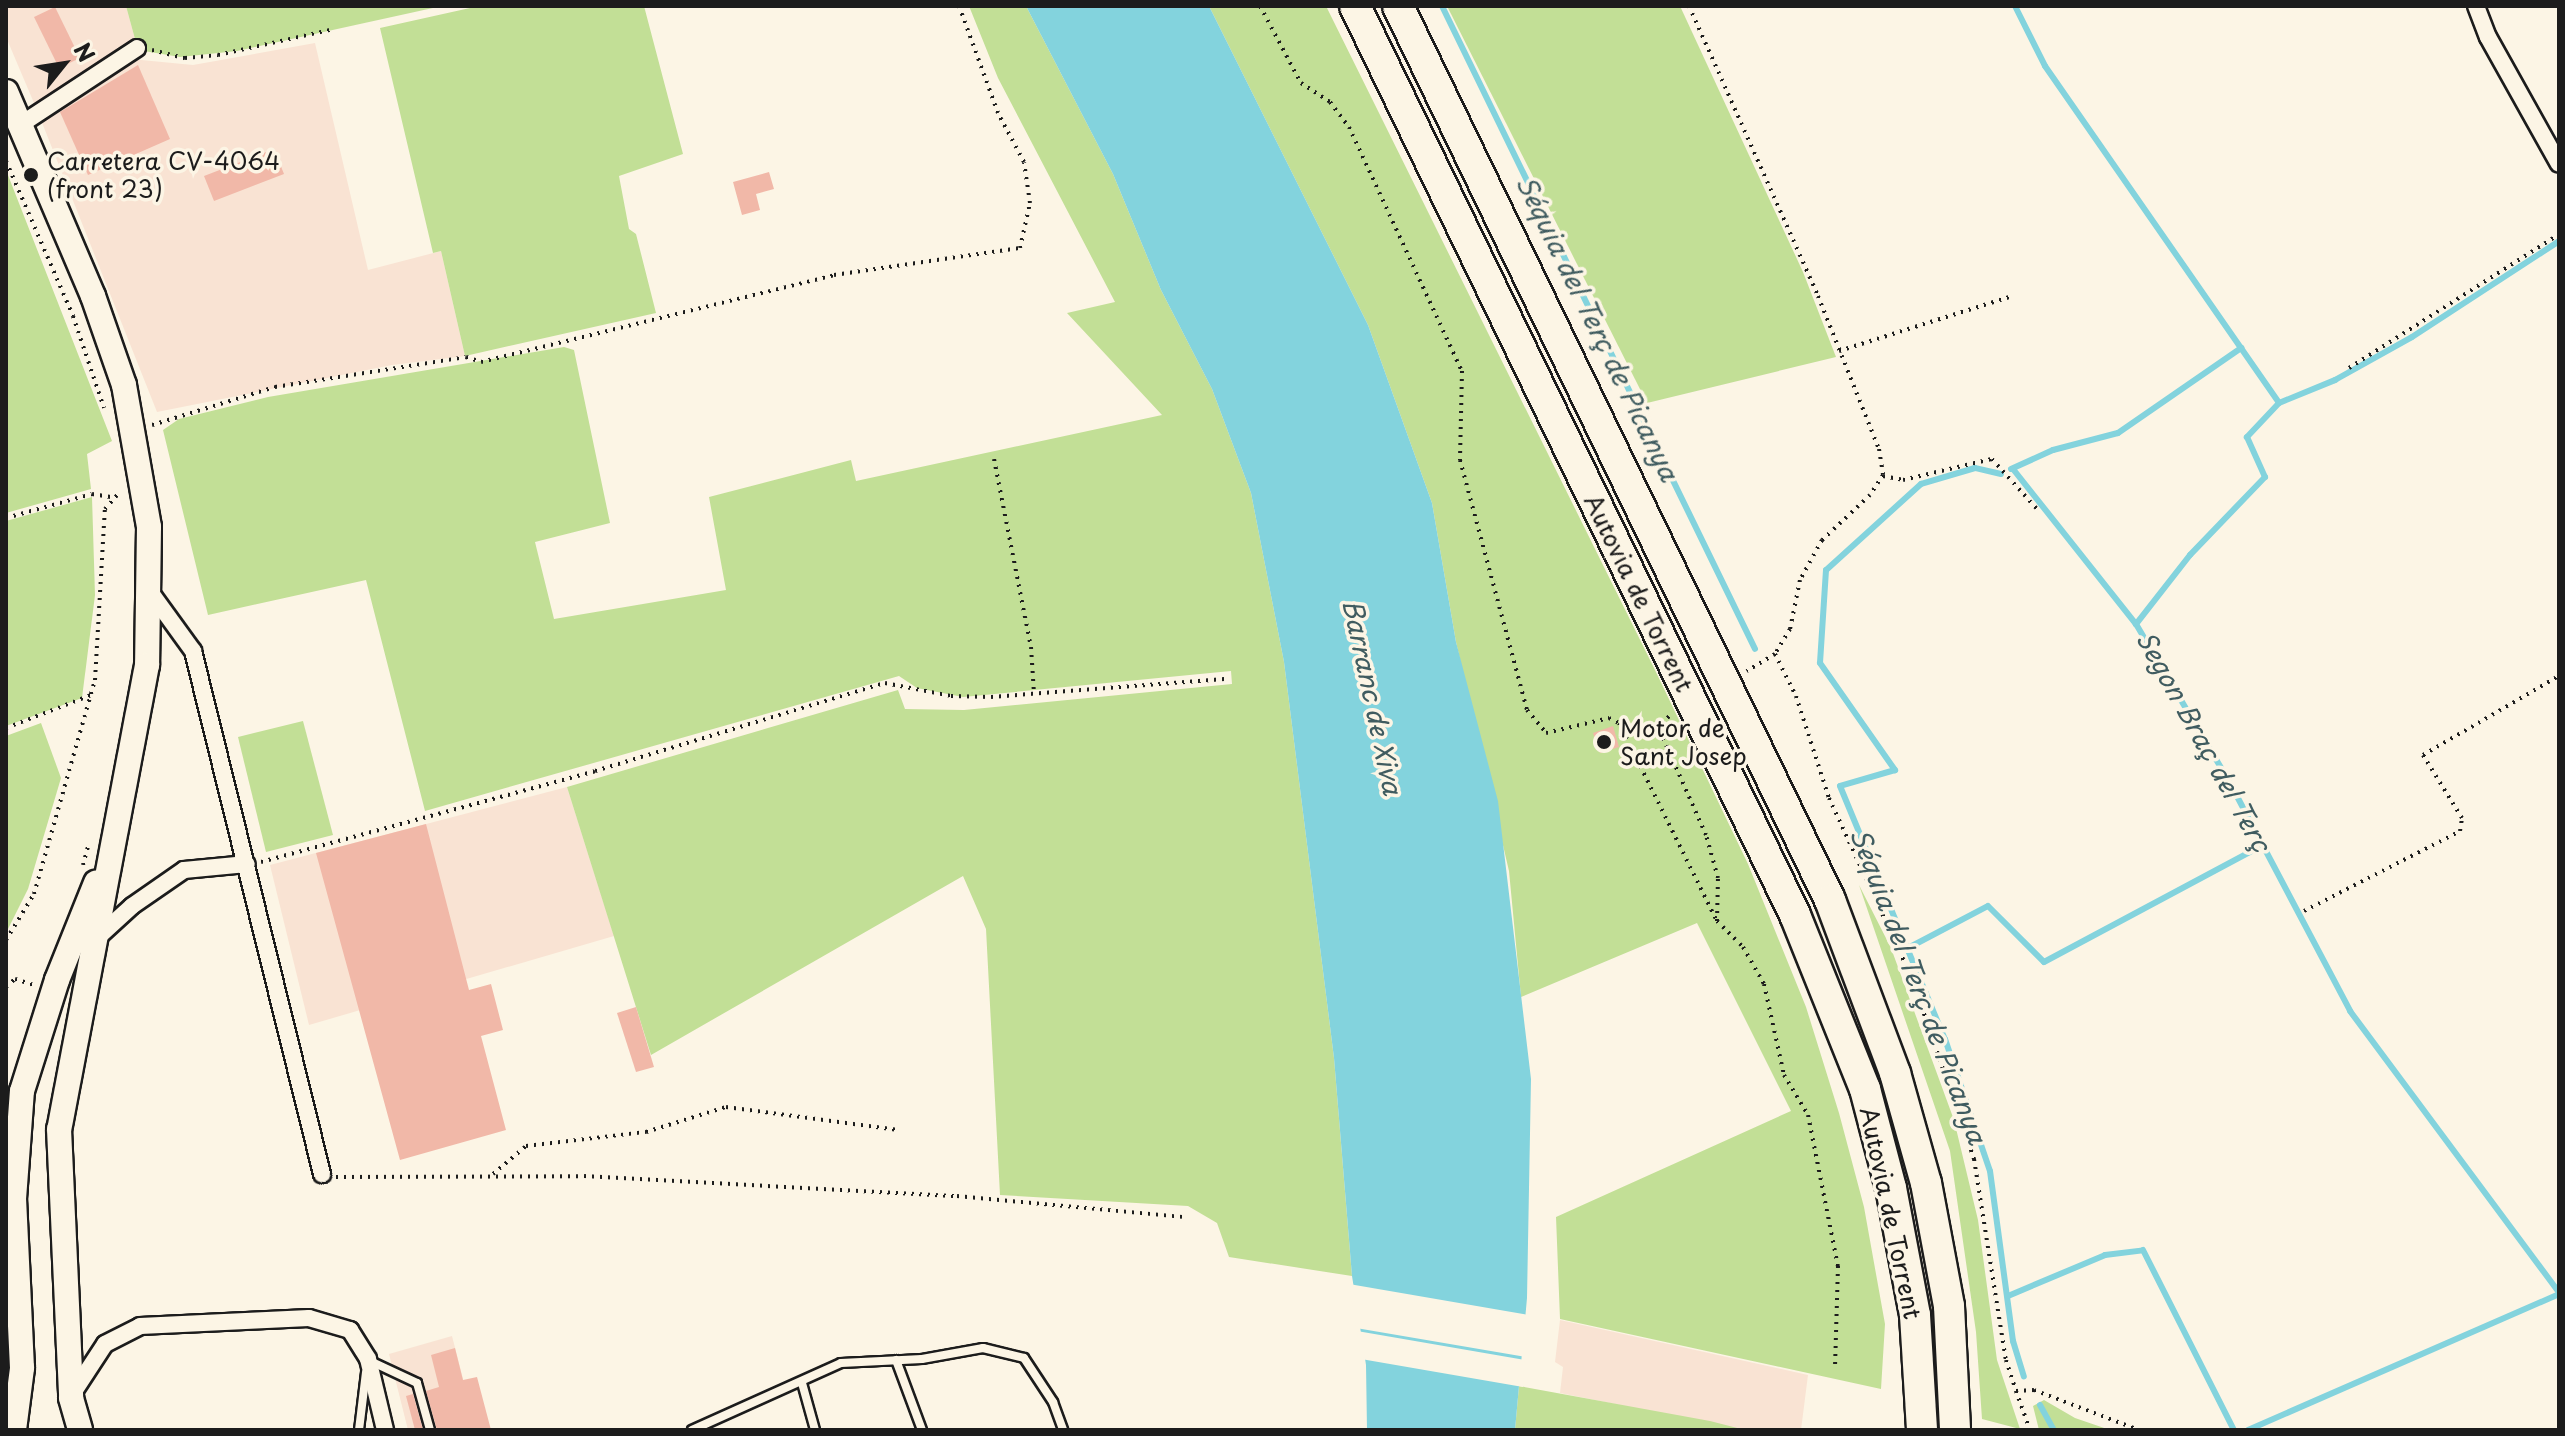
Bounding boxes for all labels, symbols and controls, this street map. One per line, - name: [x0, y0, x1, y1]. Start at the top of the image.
- north arrow: [24, 24, 104, 104]
- text: N: [67, 36, 104, 68]
- place label: Carretera CV-4064 (front 23): [47, 147, 280, 203]
- marker: Carretera CV-4064 (front 23): [22, 166, 40, 184]
- water label: Séquia del Terç de Picanya: [1511, 171, 1685, 485]
- street label: Autovia de Torrent: [1579, 490, 1699, 696]
- water label: Barranc de Xiva: [1337, 596, 1409, 798]
- water label: Segon Braç del Terç: [2130, 624, 2278, 858]
- place label: Motor de Sant Josep: [1620, 714, 1746, 770]
- marker: Motor de Sant Josep: [1595, 733, 1613, 751]
- water label: Séquia del Terç de Picanya: [1845, 825, 1993, 1147]
- street label: Autovia de Torrent: [1854, 1104, 1928, 1322]

